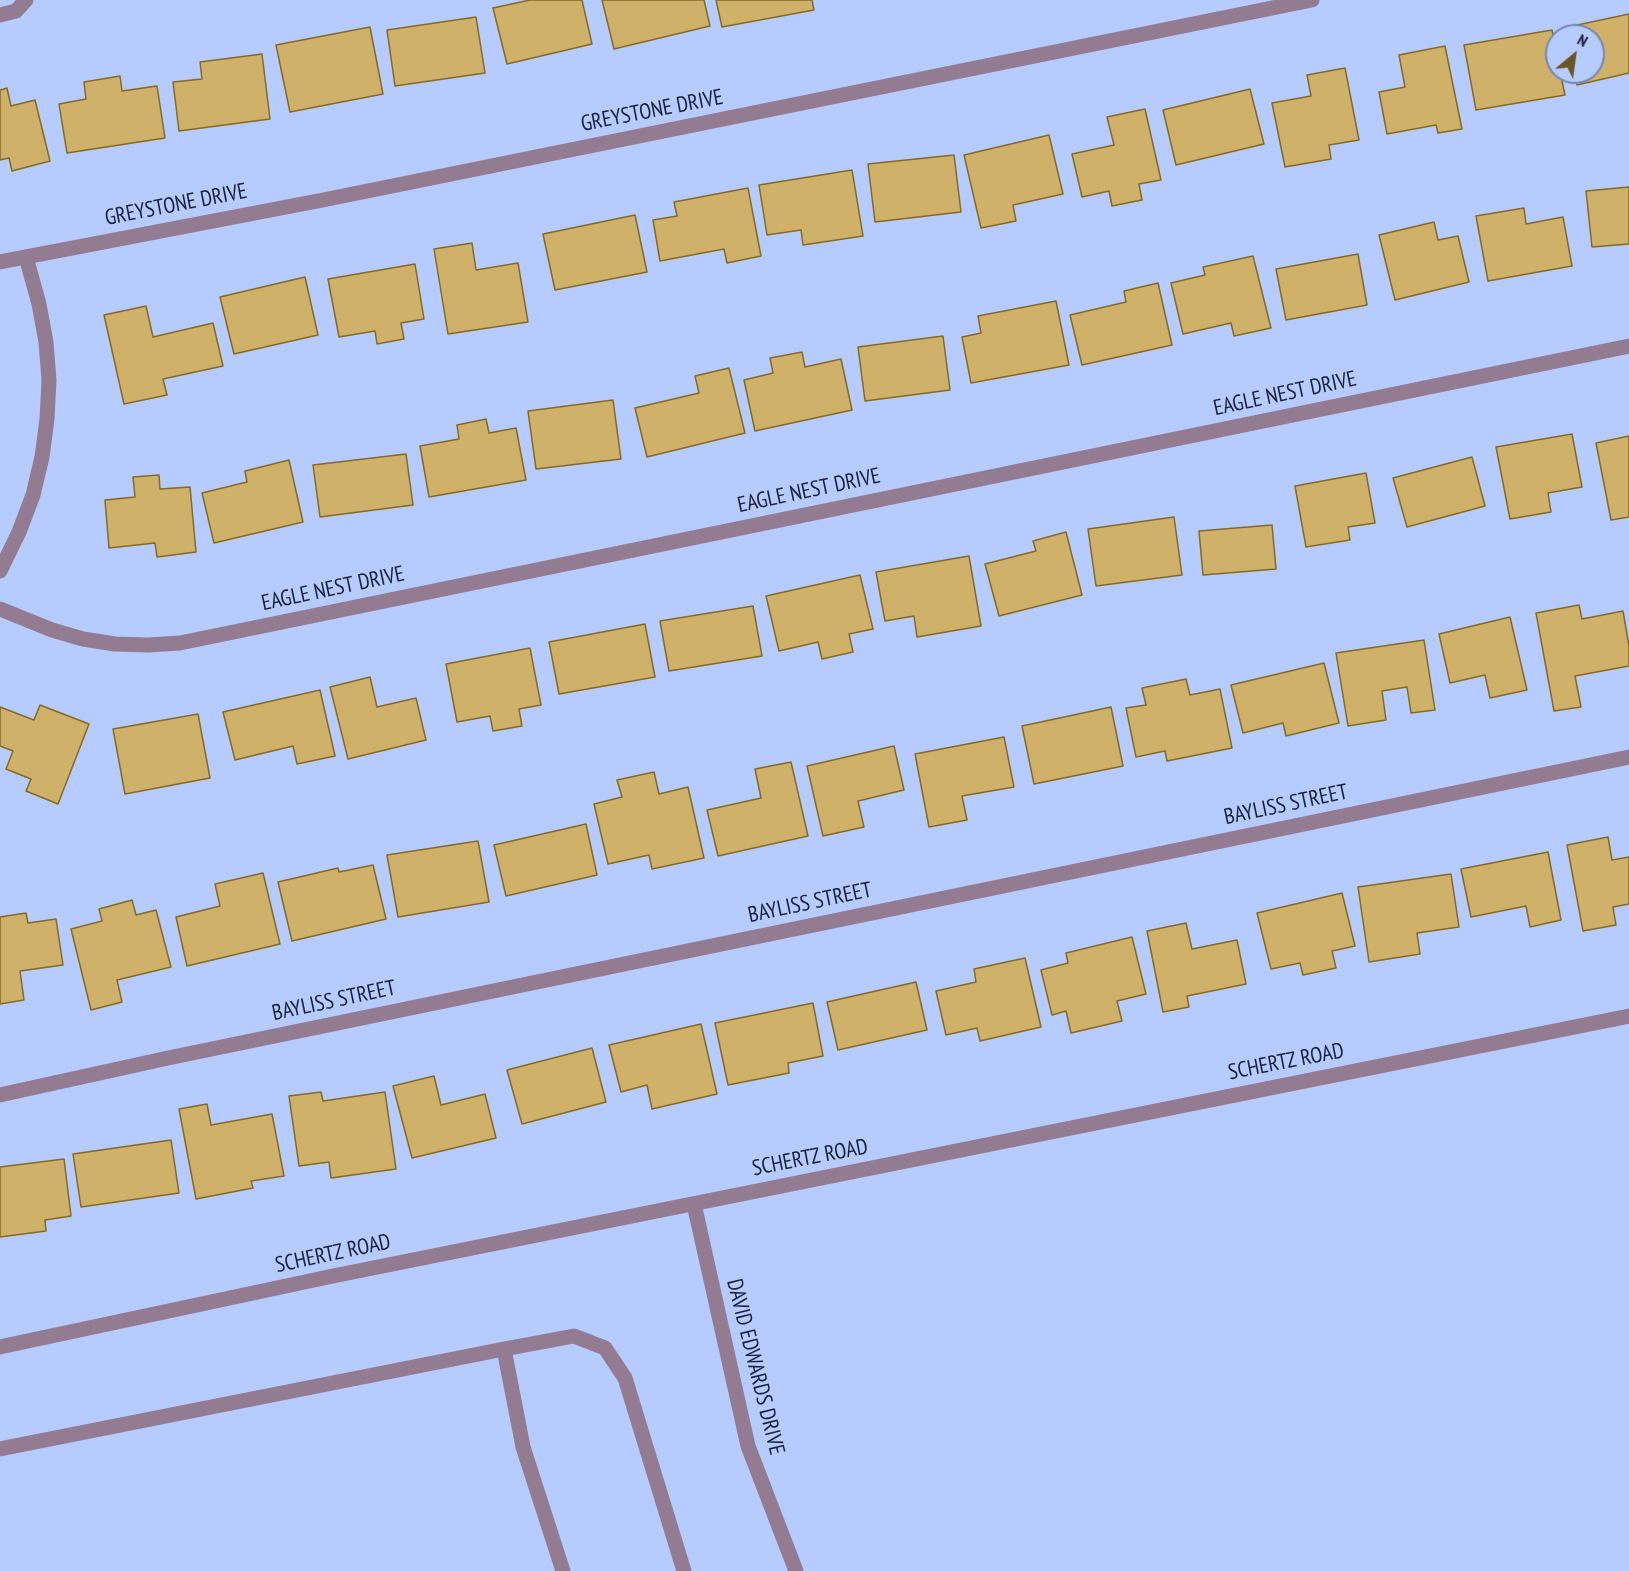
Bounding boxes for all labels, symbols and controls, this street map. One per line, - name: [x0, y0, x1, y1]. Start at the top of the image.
- north arrow: [1545, 24, 1605, 84]
- text: N: [1574, 29, 1591, 51]
- street label: GREYSTONE DRIVE: [579, 84, 725, 138]
- street label: GREYSTONE DRIVE: [103, 178, 249, 232]
- street label: EAGLE NEST DRIVE: [1211, 366, 1359, 422]
- street label: EAGLE NEST DRIVE: [735, 463, 883, 519]
- street label: EAGLE NEST DRIVE: [259, 561, 407, 617]
- street label: BAYLISS STREET: [1222, 779, 1350, 831]
- street label: BAYLISS STREET: [746, 877, 874, 929]
- street label: BAYLISS STREET: [270, 975, 398, 1027]
- street label: SCHERTZ ROAD: [1226, 1038, 1346, 1086]
- street label: SCHERTZ ROAD: [750, 1134, 870, 1182]
- street label: SCHERTZ ROAD: [273, 1229, 393, 1279]
- street label: DAVID EDWARDS DRIVE: [720, 1276, 790, 1458]

